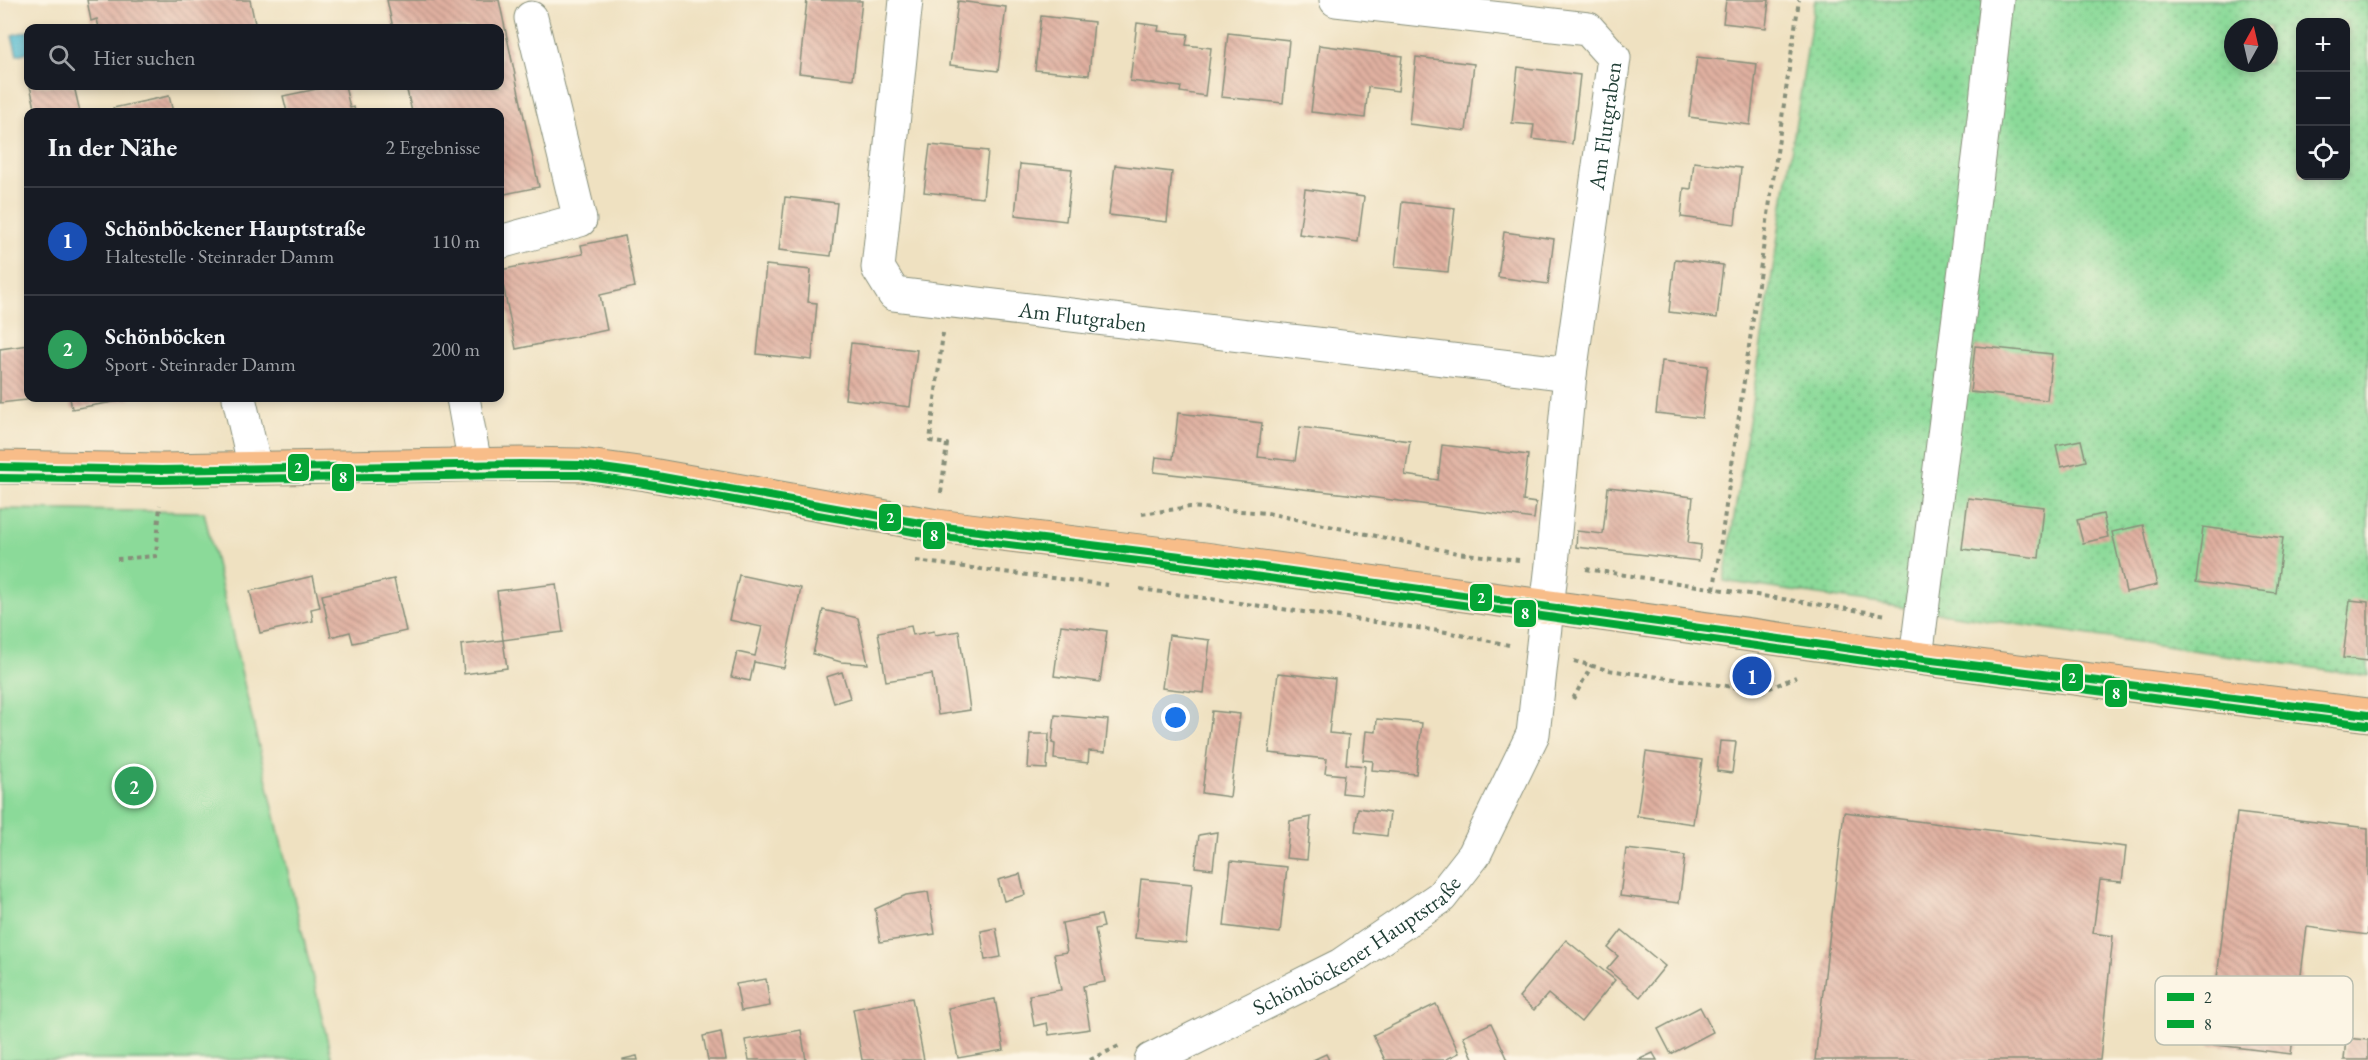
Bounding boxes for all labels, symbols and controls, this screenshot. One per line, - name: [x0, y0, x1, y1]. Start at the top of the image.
- north arrow: [2224, 18, 2278, 72]
- map controls: [2296, 18, 2350, 180]
- button: +: [2296, 18, 2350, 72]
- search box: [24, 24, 504, 90]
- icon: search: [45, 41, 78, 74]
- text: Hier suchen: [93, 43, 196, 72]
- street label: Am Flutgraben: [1582, 59, 1628, 193]
- button: −: [2296, 72, 2350, 126]
- button: locate: [2296, 126, 2350, 180]
- text: In der Nähe: [48, 130, 177, 164]
- text: 2 Ergebnisse: [385, 134, 480, 160]
- text: Schönböckener Hauptstraße: [105, 214, 366, 243]
- text: 1: [62, 228, 73, 254]
- text: 110 m: [432, 228, 480, 254]
- text: Haltestelle · Steinrader Damm: [105, 243, 334, 269]
- street label: Am Flutgraben: [1016, 295, 1149, 339]
- text: Schönböcken: [105, 322, 226, 351]
- text: 2: [62, 336, 73, 362]
- text: 200 m: [432, 336, 480, 362]
- text: Sport · Steinrader Damm: [105, 351, 296, 377]
- line badge: 2: [287, 453, 310, 482]
- text: 2: [294, 457, 303, 478]
- line badge: 8: [331, 463, 355, 492]
- text: 8: [339, 467, 347, 488]
- line badge: 2: [878, 503, 902, 532]
- text: 2: [886, 507, 895, 528]
- line badge: 8: [922, 521, 946, 550]
- text: 8: [930, 525, 938, 546]
- line badge: 2: [1469, 583, 1493, 612]
- text: 2: [1477, 587, 1486, 608]
- line badge: 8: [1513, 599, 1537, 628]
- text: 8: [1521, 603, 1529, 624]
- pin: 1: [1732, 654, 1772, 698]
- line badge: 2: [2061, 663, 2084, 692]
- text: 2: [2068, 667, 2077, 688]
- line badge: 8: [2104, 679, 2128, 708]
- text: 8: [2112, 683, 2120, 704]
- your location: [1161, 703, 1190, 732]
- pin: 2: [114, 764, 154, 808]
- street label: Schönböckener Hauptstraße: [1248, 870, 1468, 1022]
- legend: [2155, 976, 2353, 1045]
- text: 2: [2204, 987, 2212, 1008]
- text: 8: [2204, 1014, 2212, 1035]

